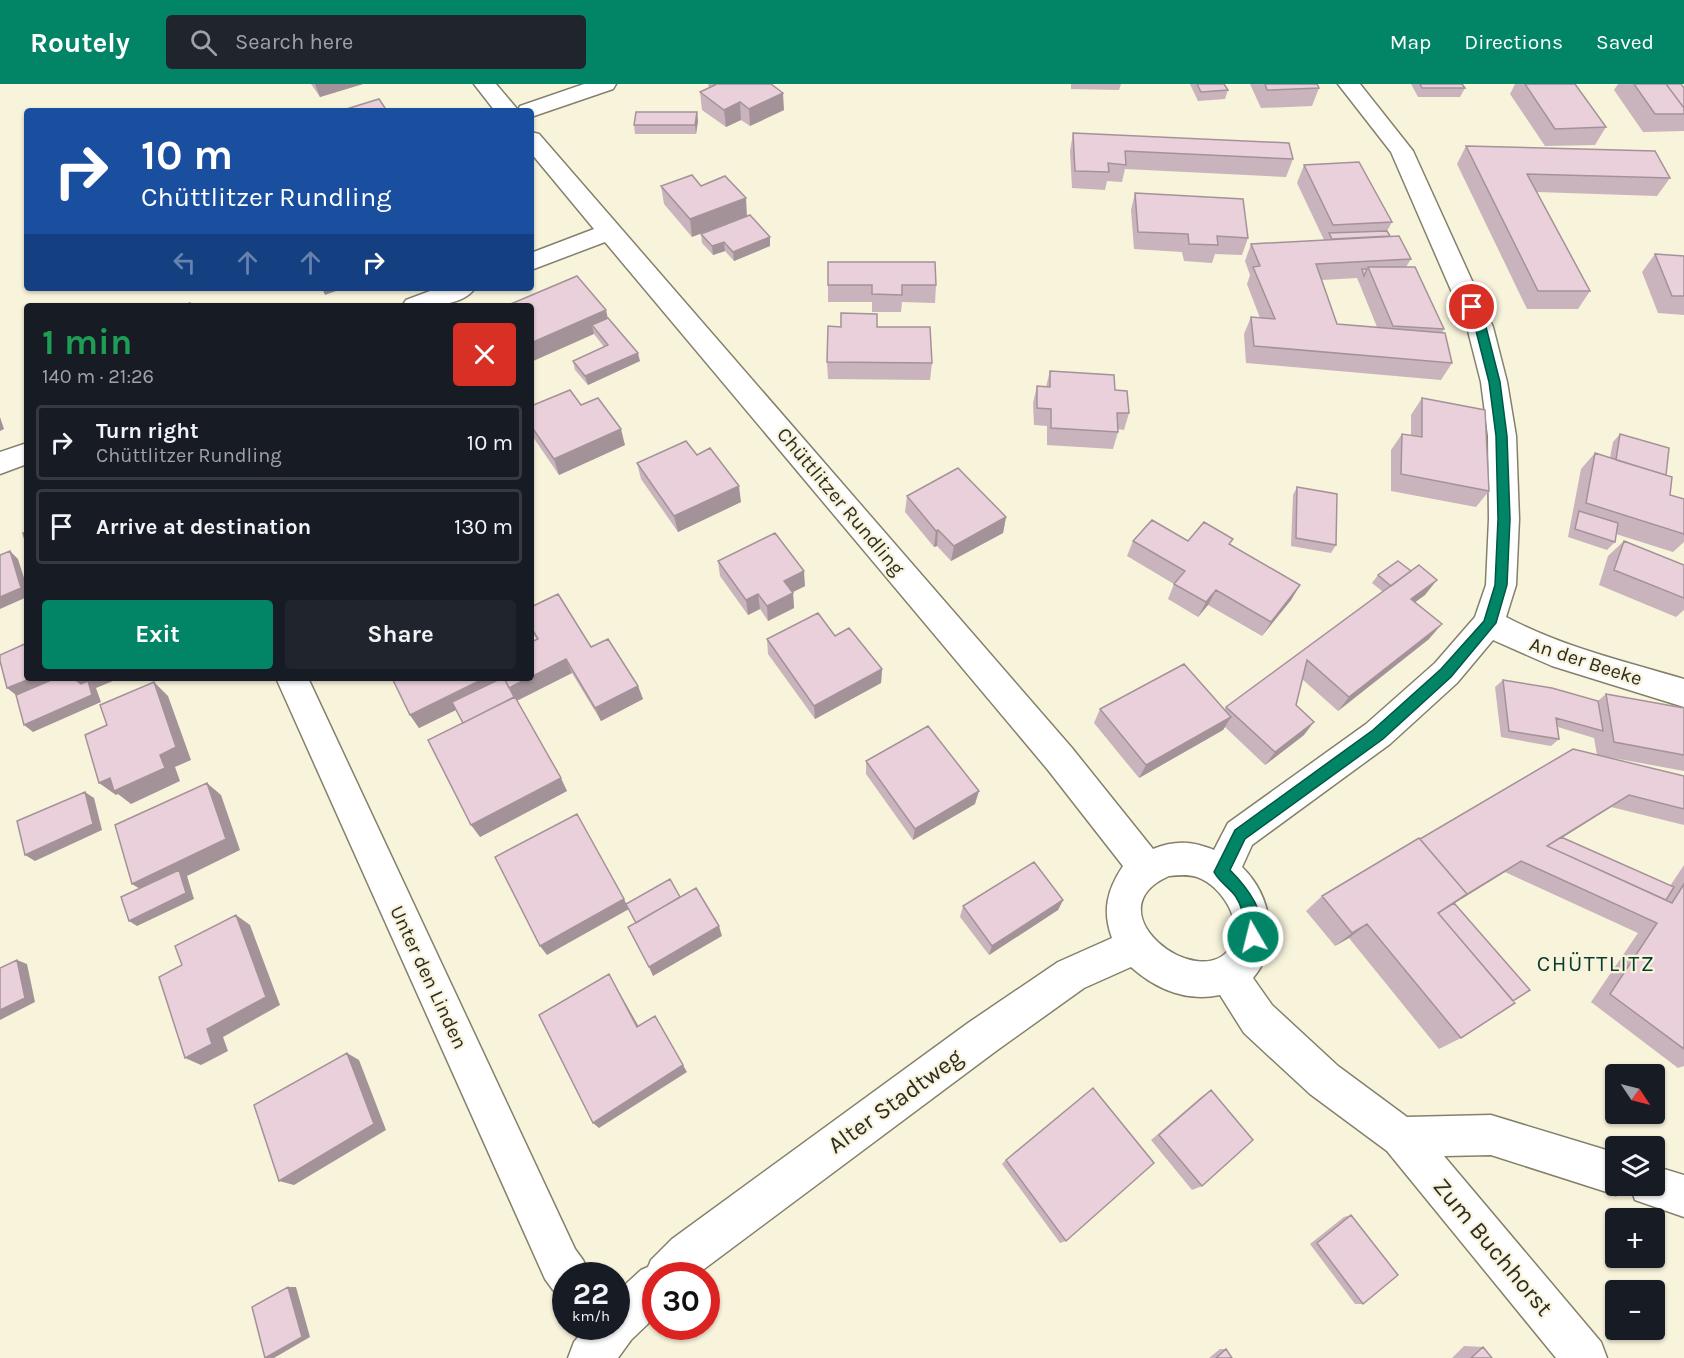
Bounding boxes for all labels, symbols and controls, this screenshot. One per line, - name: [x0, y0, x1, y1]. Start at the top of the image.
- search box: [166, 15, 586, 69]
- text: Routely: [30, 26, 130, 59]
- icon: search: [187, 26, 220, 59]
- text: Search here: [235, 29, 353, 55]
- text: Map: [1390, 30, 1431, 54]
- text: Directions: [1464, 30, 1563, 54]
- text: Saved: [1596, 30, 1654, 54]
- text: 10 m: [141, 130, 233, 180]
- icon: right: [42, 132, 120, 210]
- text: Chüttlitzer Rundling: [141, 181, 391, 213]
- icon: left: [168, 246, 201, 279]
- icon: ahead: [231, 246, 264, 279]
- icon: ahead: [294, 246, 327, 279]
- icon: right: [357, 246, 390, 279]
- pin: [1446, 281, 1497, 332]
- icon: arrive: [1455, 290, 1488, 323]
- text: 1 min: [42, 321, 132, 363]
- button: close: [453, 323, 516, 386]
- text: 140 m · 21:26: [42, 365, 154, 388]
- text: Turn right: [96, 418, 199, 444]
- street label: Chüttlitzer Rundling: [772, 423, 909, 580]
- icon: right: [45, 426, 78, 459]
- text: 10 m: [467, 430, 513, 456]
- text: Chüttlitzer Rundling: [96, 444, 282, 467]
- icon: arrive: [45, 510, 78, 543]
- text: Arrive at destination: [96, 514, 311, 540]
- text: 130 m: [454, 514, 513, 540]
- button: Exit: [42, 600, 273, 669]
- button: Share: [285, 600, 516, 669]
- street label: An der Beeke: [1527, 632, 1645, 690]
- street label: Unter den Linden: [385, 902, 472, 1053]
- position arrow: [1221, 905, 1285, 969]
- district label: CHÜTTLITZ: [1537, 951, 1655, 977]
- street label: Alter Stadtweg: [822, 1043, 968, 1159]
- north arrow: [1605, 1064, 1665, 1124]
- map controls: [1605, 1064, 1665, 1340]
- button: layers: [1605, 1136, 1665, 1196]
- street label: Zum Buchhorst: [1427, 1172, 1559, 1322]
- button: +: [1605, 1208, 1665, 1268]
- speed limit sign: 30: [642, 1262, 720, 1340]
- text: 22: [573, 1276, 609, 1312]
- button: −: [1605, 1280, 1665, 1340]
- text: km/h: [572, 1307, 610, 1325]

